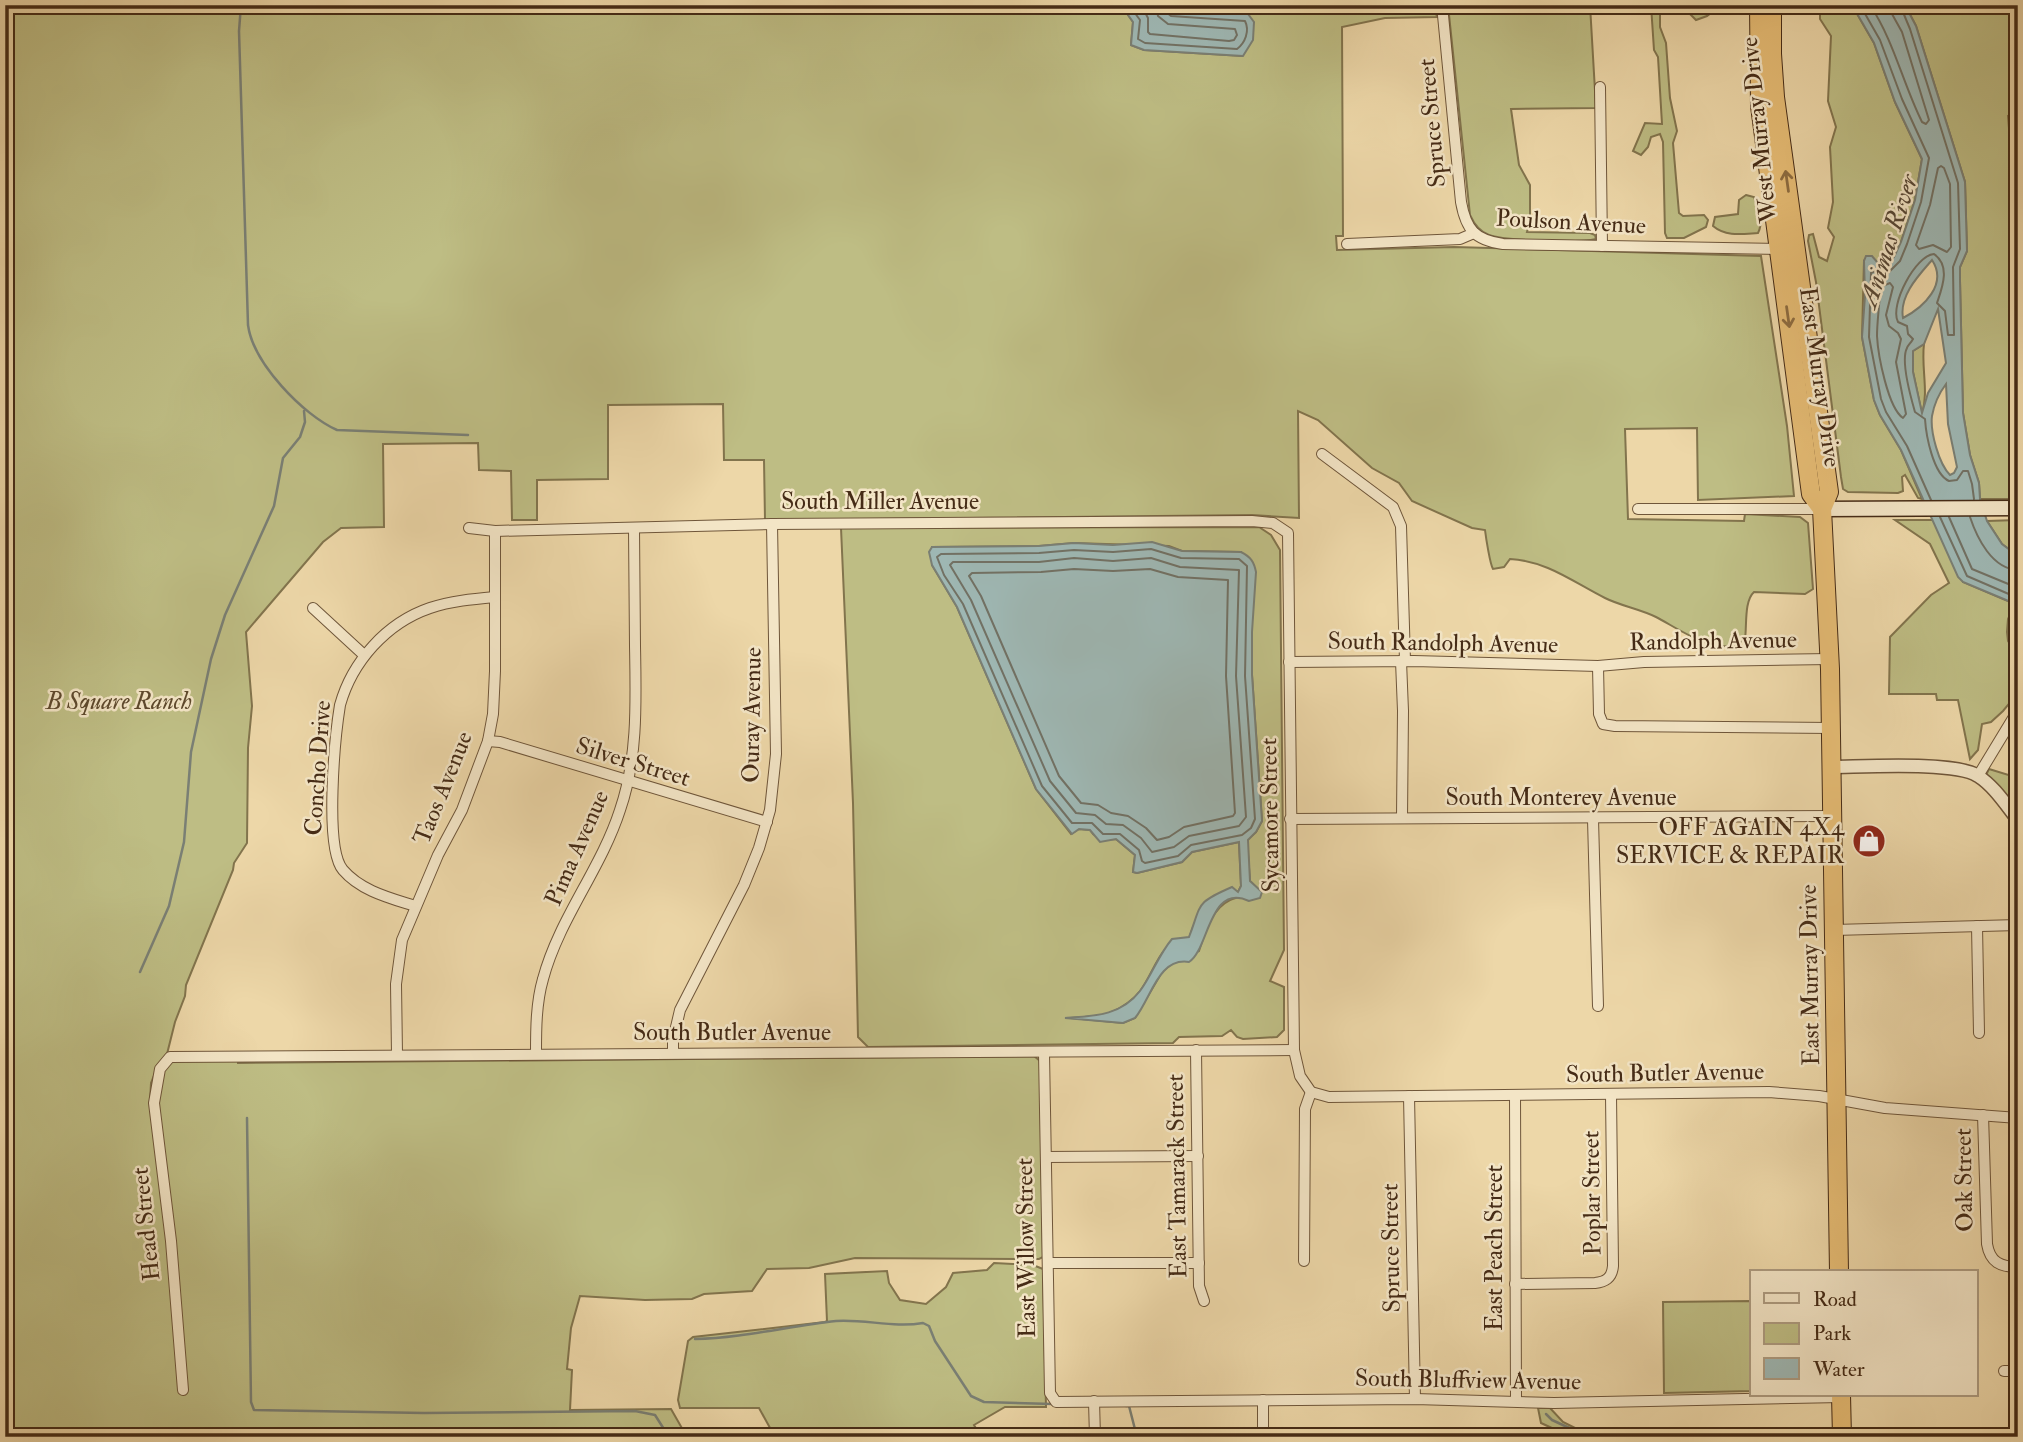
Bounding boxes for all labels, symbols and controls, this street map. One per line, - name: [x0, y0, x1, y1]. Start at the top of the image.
- street label: West Murray Drive: [1734, 36, 1784, 225]
- street label: Spruce Street: [1411, 57, 1453, 189]
- water label: Animas River: [1852, 169, 1926, 314]
- one-way arrow: [1780, 170, 1793, 193]
- street label: Poulson Avenue: [1495, 203, 1647, 241]
- street label: East Murray Drive: [1792, 285, 1848, 469]
- one-way arrow: [1781, 305, 1794, 327]
- street label: South Miller Avenue: [781, 486, 979, 517]
- street label: Randolph Avenue: [1629, 624, 1797, 658]
- street label: South Randolph Avenue: [1327, 625, 1559, 661]
- street label: Ouray Avenue: [735, 647, 769, 783]
- park label: B Square Ranch: [45, 686, 192, 717]
- street label: Concho Drive: [298, 699, 338, 837]
- street label: Taos Avenue: [406, 727, 480, 849]
- street label: Silver Street: [572, 730, 694, 794]
- street label: Sycamore Street: [1253, 737, 1287, 893]
- street label: South Monterey Avenue: [1445, 782, 1677, 813]
- street label: Pima Avenue: [538, 785, 616, 911]
- place label: OFF AGAIN 4X4 SERVICE & REPAIR: [1616, 812, 1845, 871]
- shop icon: OFF AGAIN 4X4 SERVICE & REPAIR: [1850, 822, 1888, 860]
- street label: East Murray Drive: [1793, 884, 1827, 1066]
- street label: South Butler Avenue: [633, 1017, 831, 1048]
- street label: South Butler Avenue: [1566, 1056, 1764, 1090]
- street label: East Tamarack Street: [1160, 1073, 1194, 1279]
- street label: Oak Street: [1948, 1128, 1980, 1232]
- street label: Poplar Street: [1575, 1130, 1609, 1256]
- street label: East Willow Street: [1009, 1157, 1043, 1338]
- street label: East Peach Street: [1479, 1164, 1510, 1331]
- street label: Head Street: [125, 1165, 167, 1282]
- street label: Spruce Street: [1374, 1183, 1408, 1313]
- legend: [1750, 1270, 1978, 1396]
- text: Road: [1813, 1286, 1858, 1313]
- text: Park: [1813, 1320, 1851, 1347]
- text: Water: [1812, 1356, 1865, 1383]
- street label: South Bluffview Avenue: [1355, 1363, 1581, 1397]

